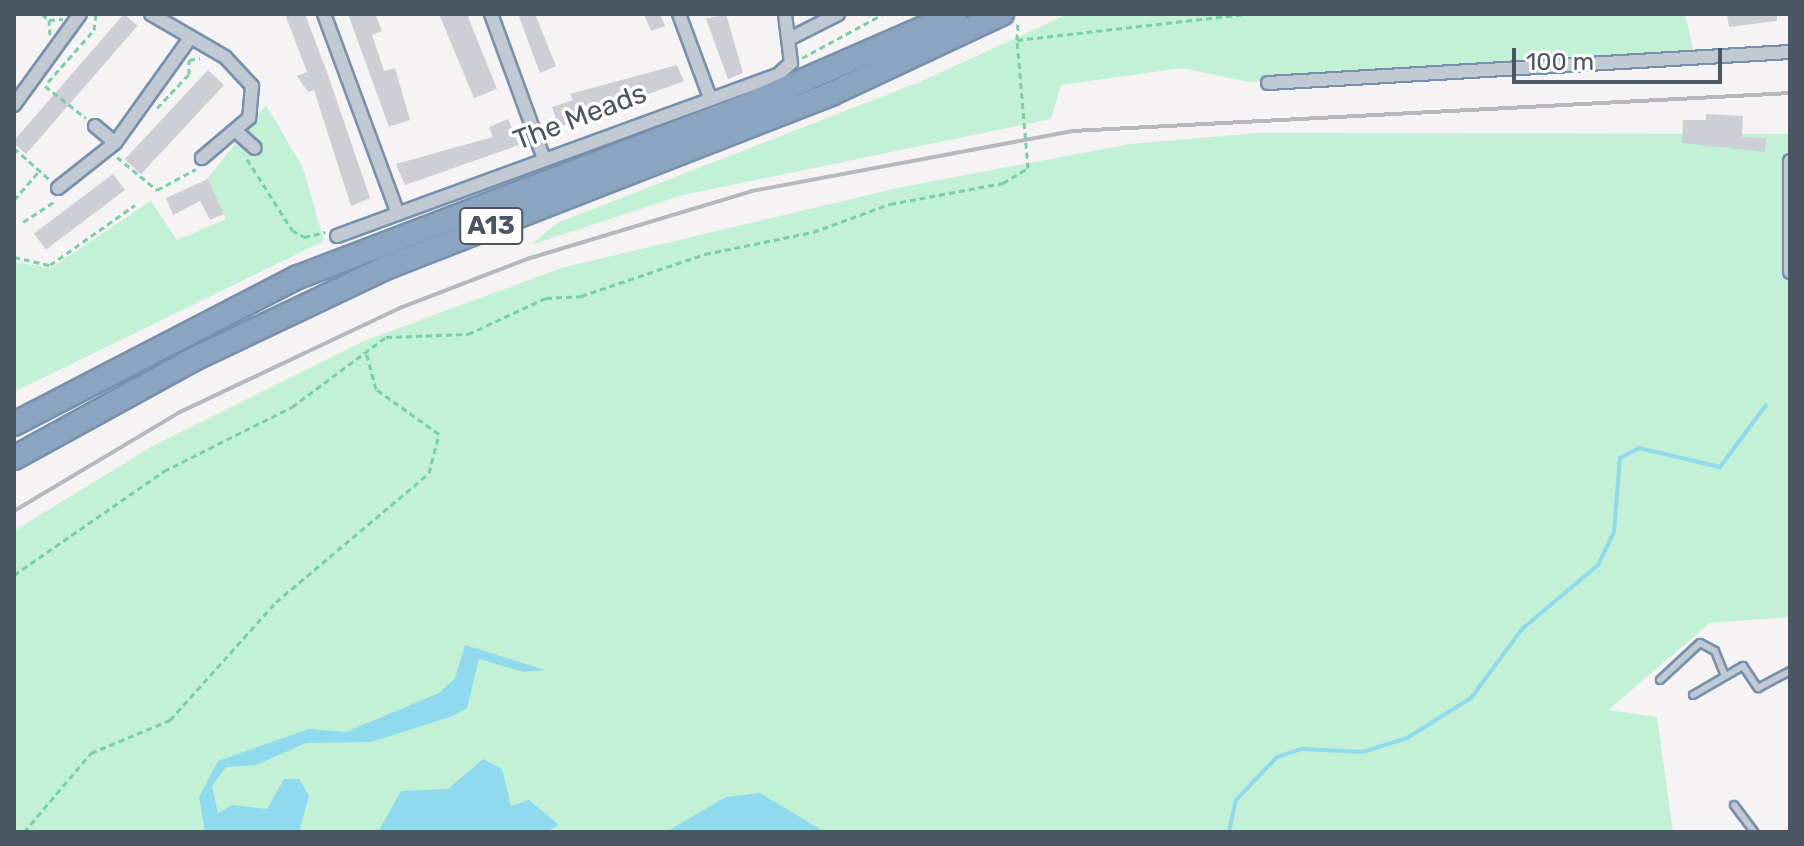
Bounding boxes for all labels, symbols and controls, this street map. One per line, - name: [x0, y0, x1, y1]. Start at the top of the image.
- scale bar: [1516, 32, 1726, 82]
- text: 100 m: [1526, 48, 1594, 76]
- street label: The Meads: [509, 76, 651, 158]
- road number: A13: [459, 204, 523, 248]

